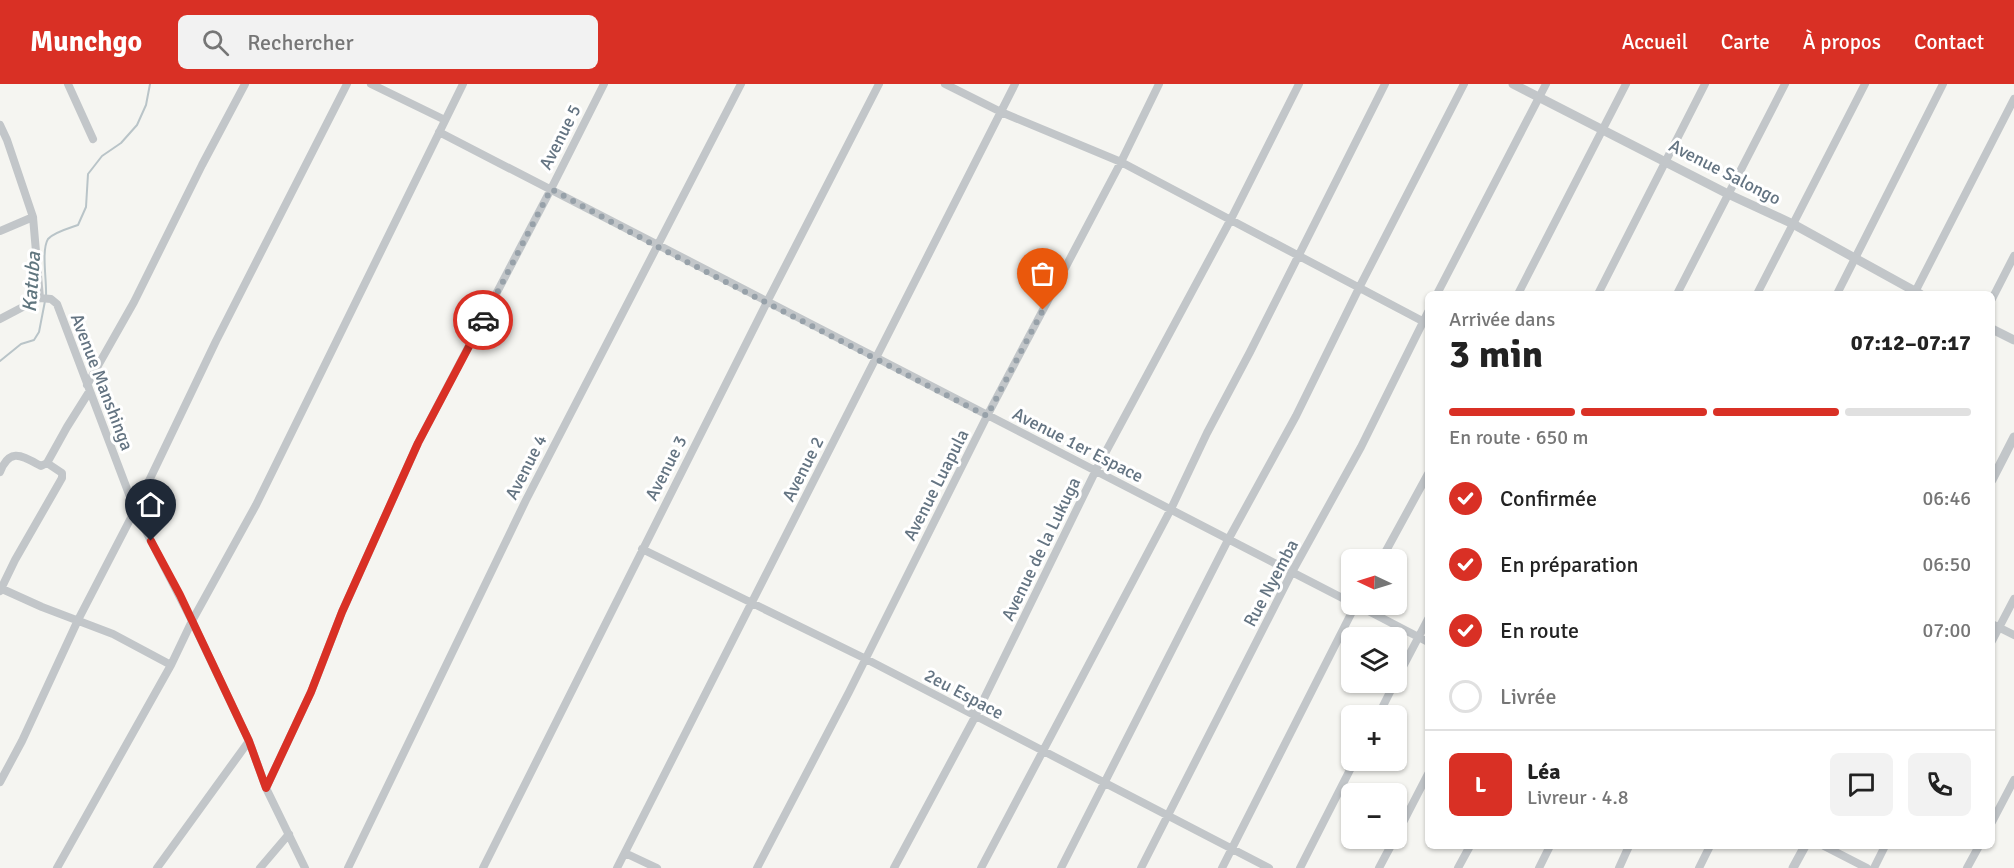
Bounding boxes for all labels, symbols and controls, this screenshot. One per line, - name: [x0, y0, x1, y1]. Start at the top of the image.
- search box: [178, 15, 598, 69]
- text: Munchgo: [30, 25, 142, 59]
- icon: search: [199, 26, 232, 59]
- text: Rechercher: [247, 29, 354, 56]
- text: Accueil: [1622, 29, 1688, 55]
- text: Carte: [1721, 29, 1770, 55]
- text: À propos: [1803, 29, 1881, 55]
- text: Contact: [1914, 29, 1984, 55]
- street label: Avenue 5: [534, 101, 586, 173]
- street label: Avenue Salongo: [1665, 134, 1785, 210]
- pin: [1017, 248, 1068, 310]
- water label: Katuba: [17, 250, 46, 313]
- icon: bag: [1026, 257, 1059, 290]
- courier: [453, 290, 513, 350]
- icon: car: [467, 304, 500, 337]
- text: Arrivée dans: [1449, 307, 1555, 332]
- street label: Avenue Manshinga: [66, 310, 138, 454]
- text: 07:12–07:17: [1851, 329, 1971, 356]
- text: 3 min: [1449, 330, 1543, 378]
- street label: Avenue 1er Espace: [1009, 403, 1147, 487]
- text: En route · 650 m: [1449, 425, 1588, 450]
- street label: Avenue Luapula: [898, 426, 974, 544]
- street label: Avenue 4: [500, 431, 552, 503]
- street label: Avenue 3: [640, 432, 692, 504]
- street label: Avenue 2: [777, 433, 829, 505]
- street label: Avenue de la Lukuga: [997, 474, 1085, 624]
- pin: [125, 479, 176, 541]
- icon: check: [1449, 482, 1482, 515]
- text: Confirmée: [1500, 485, 1597, 512]
- text: 06:46: [1922, 486, 1971, 511]
- icon: home: [134, 488, 167, 521]
- street label: Rue Nyemba: [1239, 536, 1303, 630]
- icon: check: [1449, 548, 1482, 581]
- north arrow: [1341, 549, 1407, 615]
- map controls: [1341, 549, 1407, 849]
- text: En préparation: [1500, 551, 1639, 578]
- text: 06:50: [1922, 552, 1971, 577]
- icon: check: [1449, 614, 1482, 647]
- text: En route: [1500, 617, 1579, 644]
- text: 07:00: [1922, 618, 1971, 643]
- button: layers: [1341, 627, 1407, 693]
- street label: 2eu Espace: [921, 664, 1007, 724]
- text: Livrée: [1500, 683, 1557, 710]
- button: +: [1341, 705, 1407, 771]
- button: chat: [1830, 753, 1893, 816]
- button: phone: [1908, 753, 1971, 816]
- text: Léa: [1527, 758, 1561, 785]
- text: L: [1475, 771, 1486, 798]
- button: −: [1341, 783, 1407, 849]
- text: Livreur · 4.8: [1527, 785, 1628, 810]

